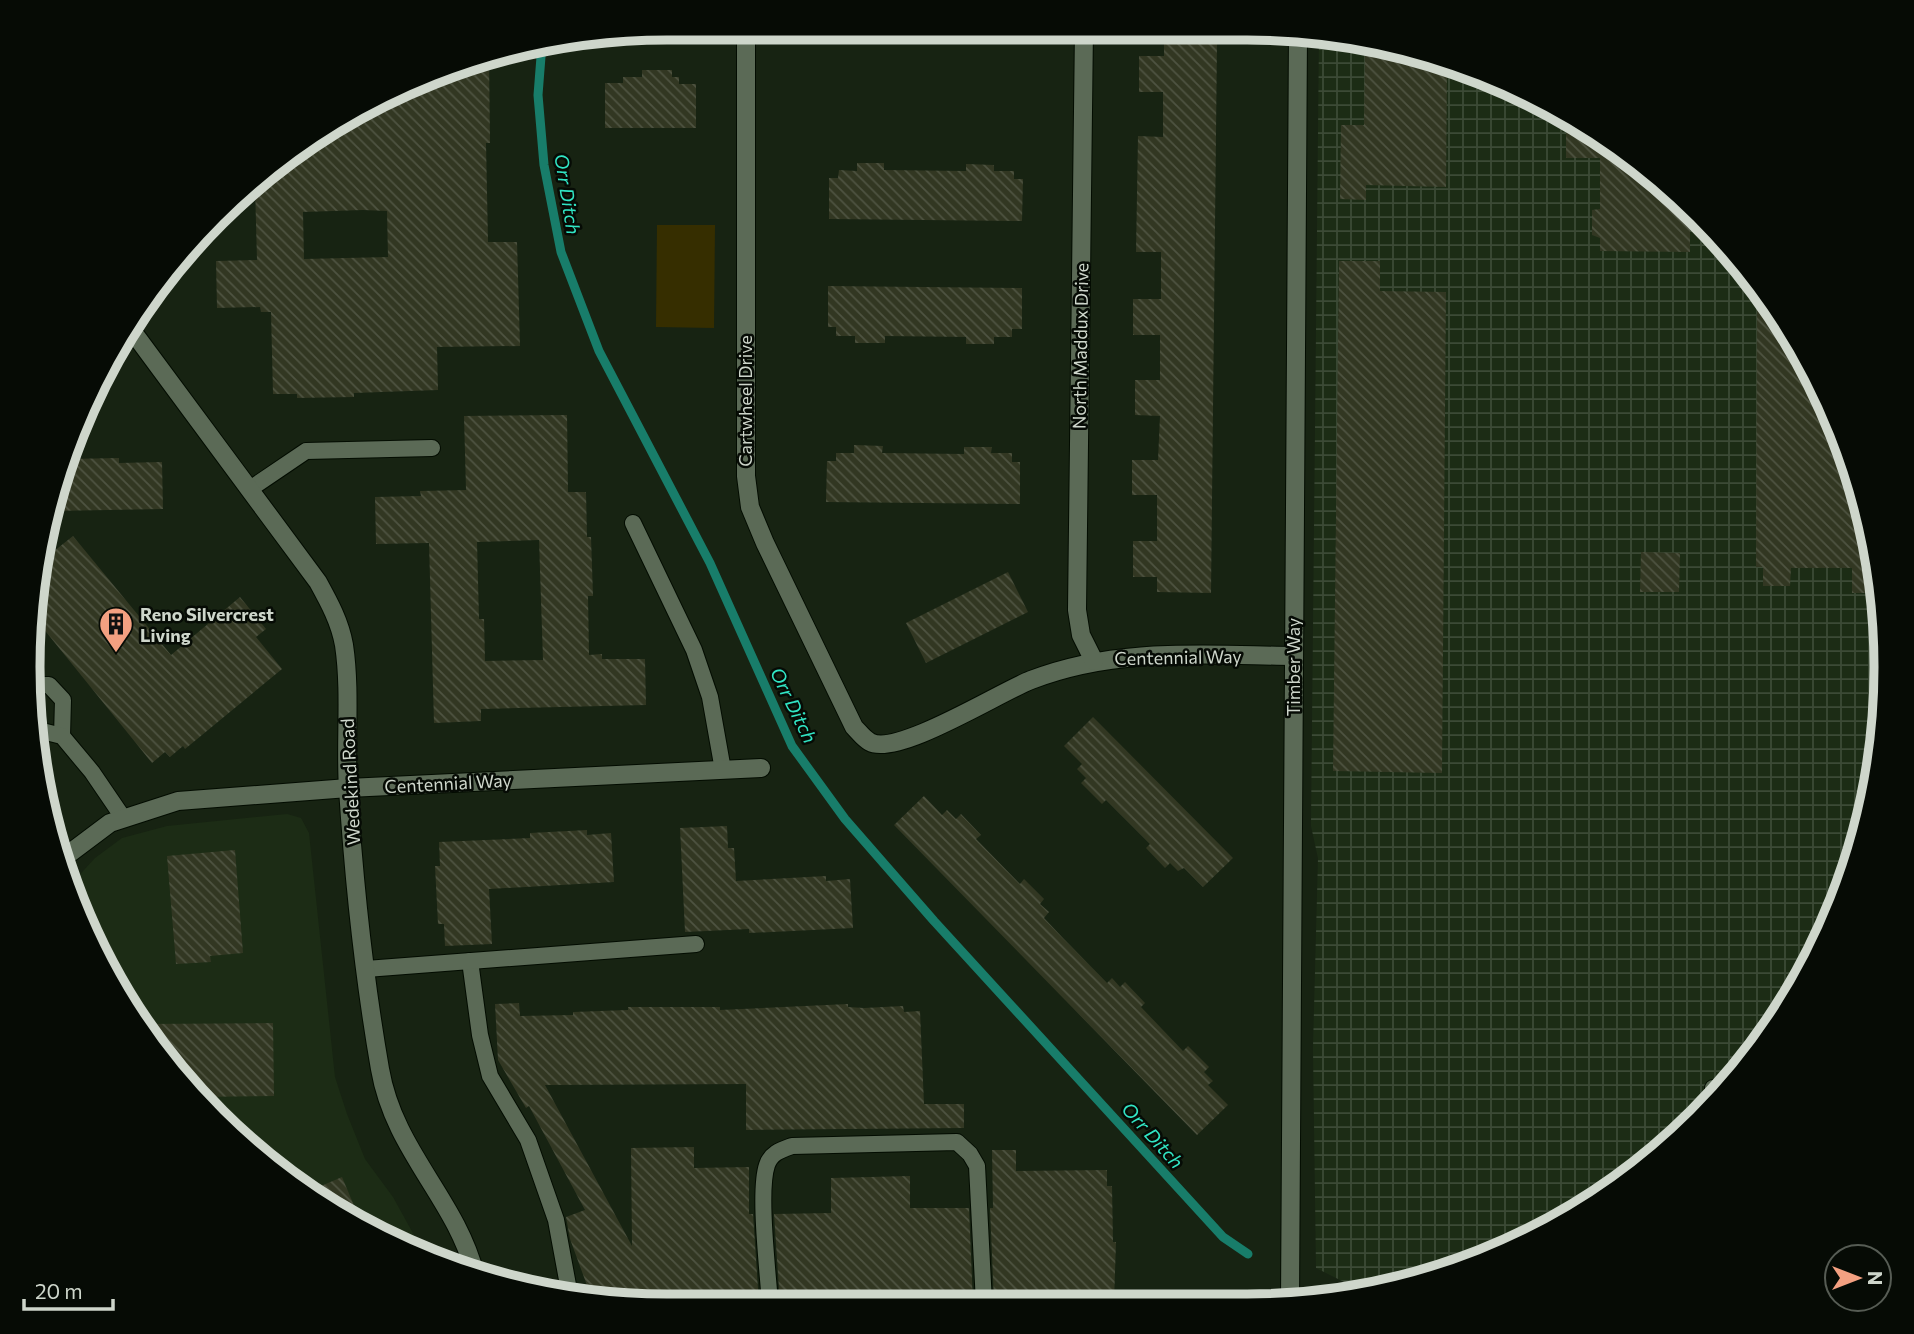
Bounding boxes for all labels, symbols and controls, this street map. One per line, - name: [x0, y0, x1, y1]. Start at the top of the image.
- water label: Orr Ditch: [550, 152, 586, 236]
- street label: North Maddux Drive: [1068, 263, 1092, 429]
- street label: Cartwheel Drive: [734, 335, 756, 467]
- place label: Reno Silvercrest Living: [140, 603, 274, 646]
- building icon: Reno Silvercrest Living: [97, 605, 135, 654]
- street label: Timber Way: [1282, 618, 1304, 716]
- street label: Centennial Way: [1114, 645, 1242, 669]
- water label: Orr Ditch: [766, 663, 822, 747]
- street label: Wedekind Road: [336, 718, 364, 846]
- street label: Centennial Way: [384, 769, 512, 797]
- water label: Orr Ditch: [1117, 1097, 1189, 1173]
- north arrow: [1823, 1243, 1893, 1313]
- scale bar: [24, 1268, 114, 1312]
- text: N: [1864, 1271, 1887, 1285]
- text: 20 m: [35, 1278, 83, 1303]

